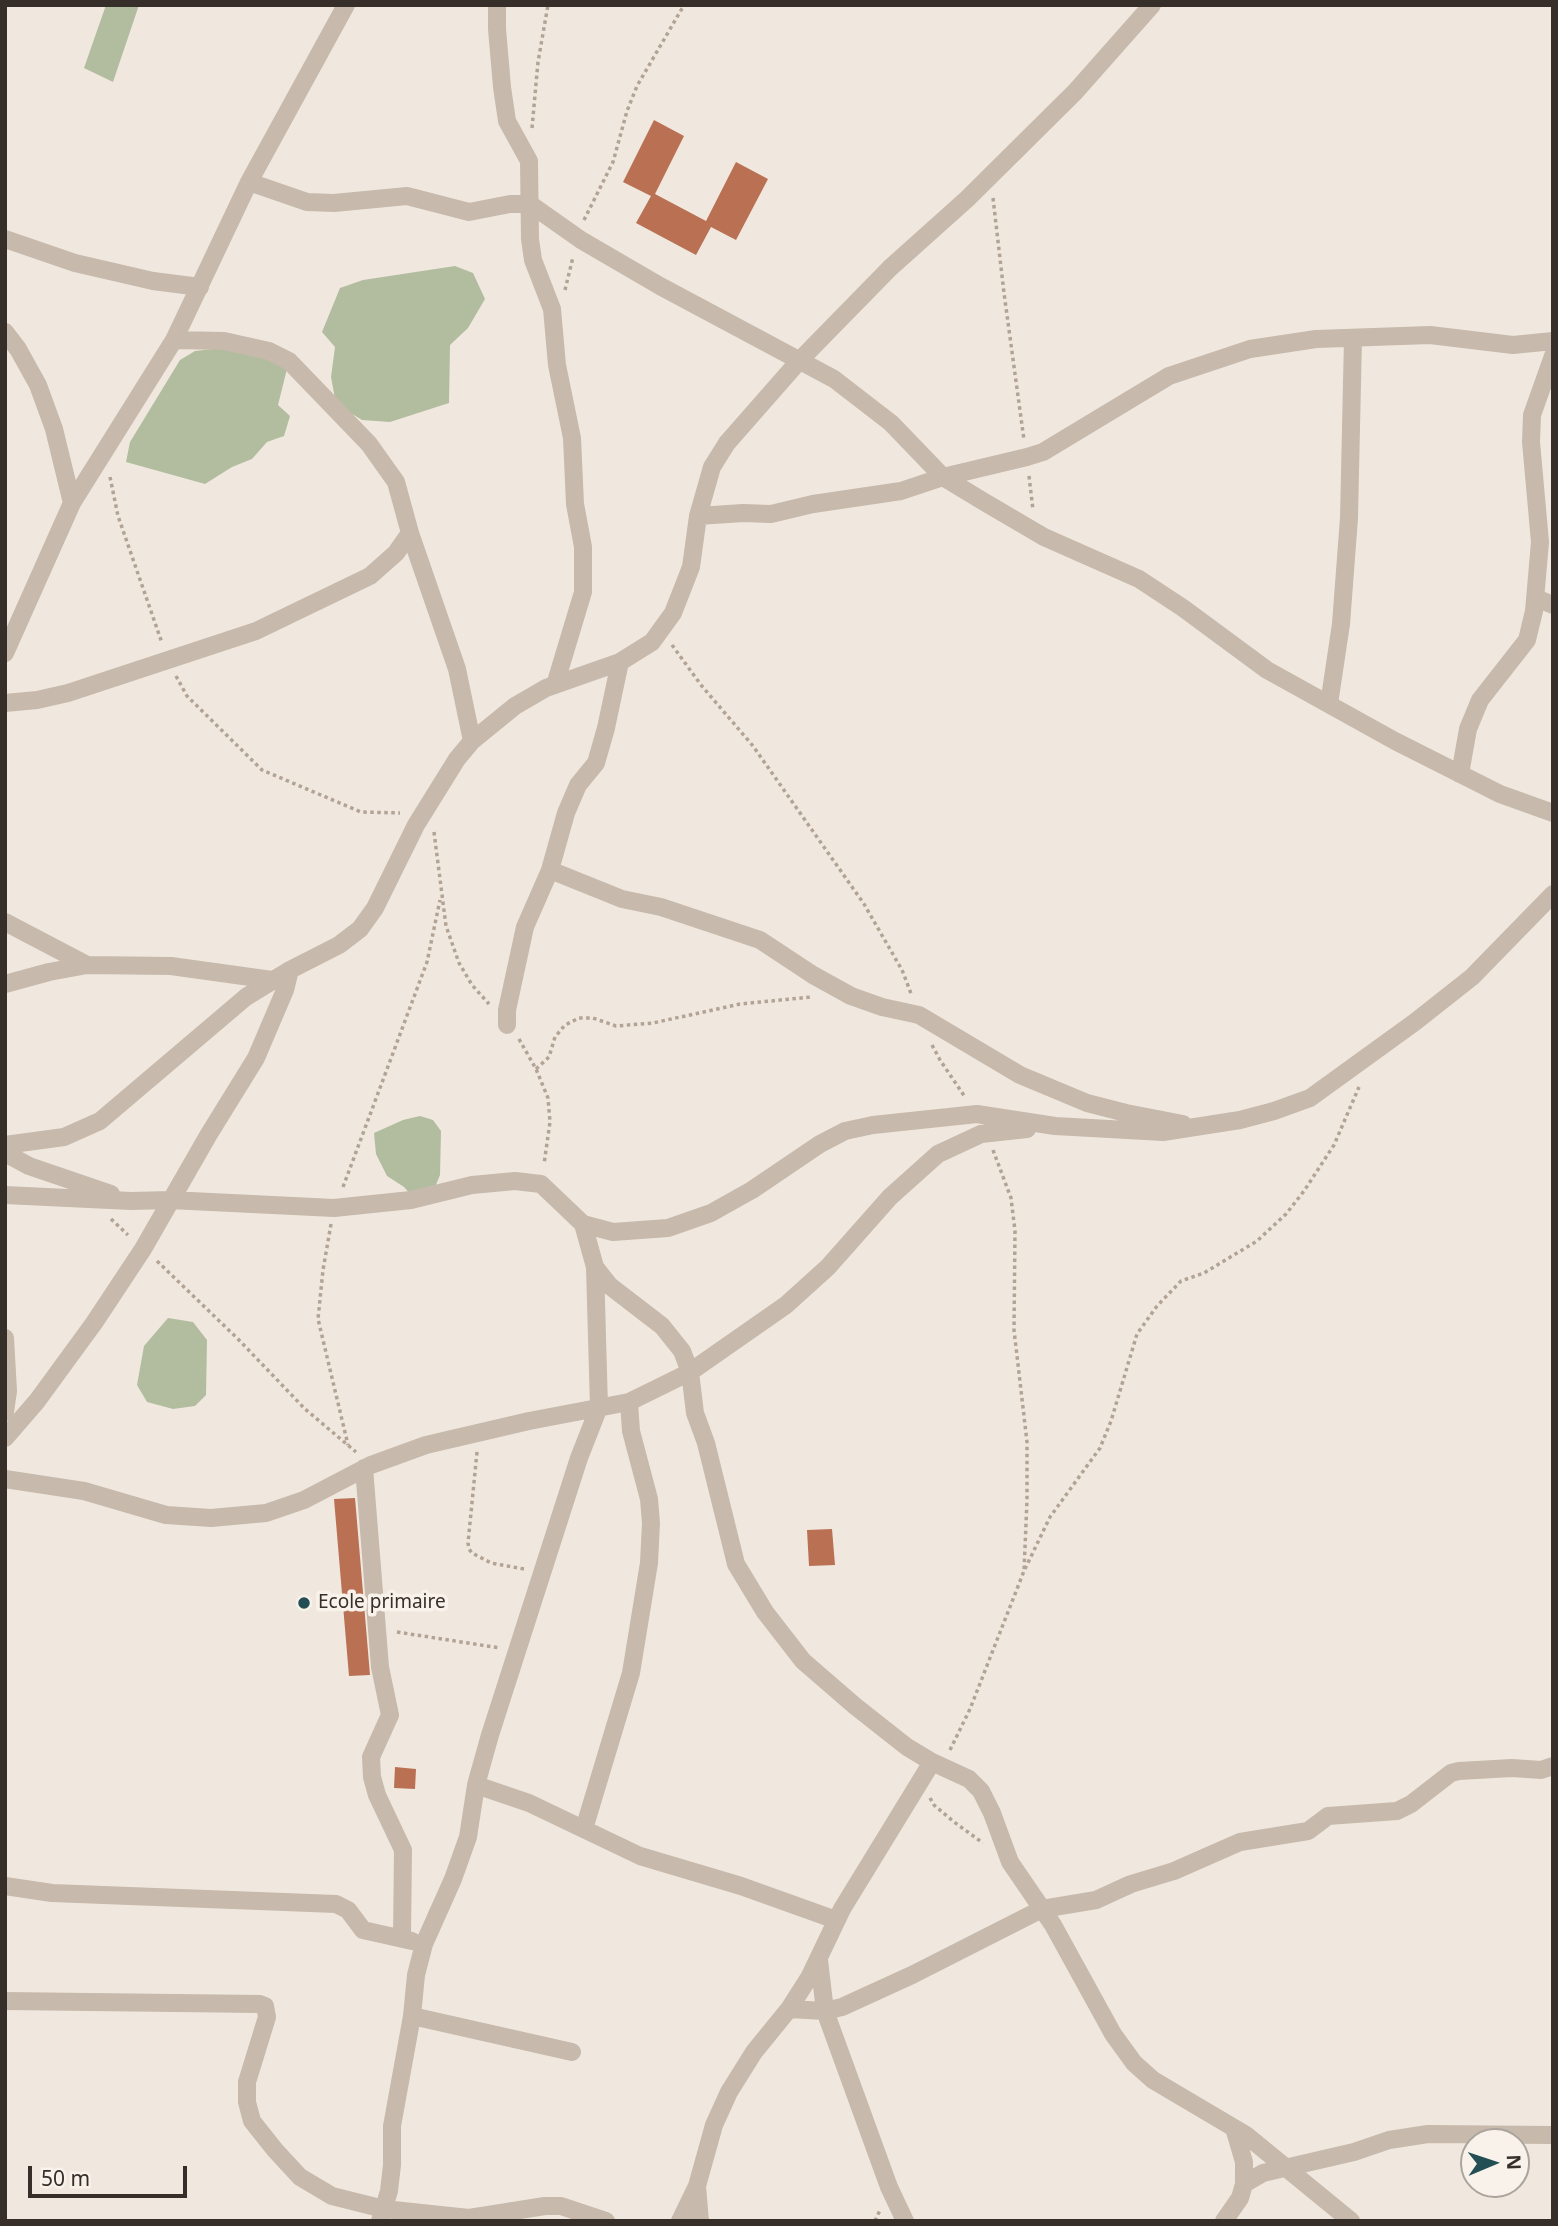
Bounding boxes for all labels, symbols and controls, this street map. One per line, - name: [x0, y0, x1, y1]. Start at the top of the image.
- place label: Ecole primaire: [318, 1592, 446, 1614]
- marker: Ecole primaire: [296, 1595, 312, 1611]
- north arrow: [1460, 2128, 1530, 2198]
- scale bar: [32, 2152, 191, 2196]
- text: N: [1501, 2154, 1527, 2171]
- text: 50 m: [41, 2164, 90, 2192]

